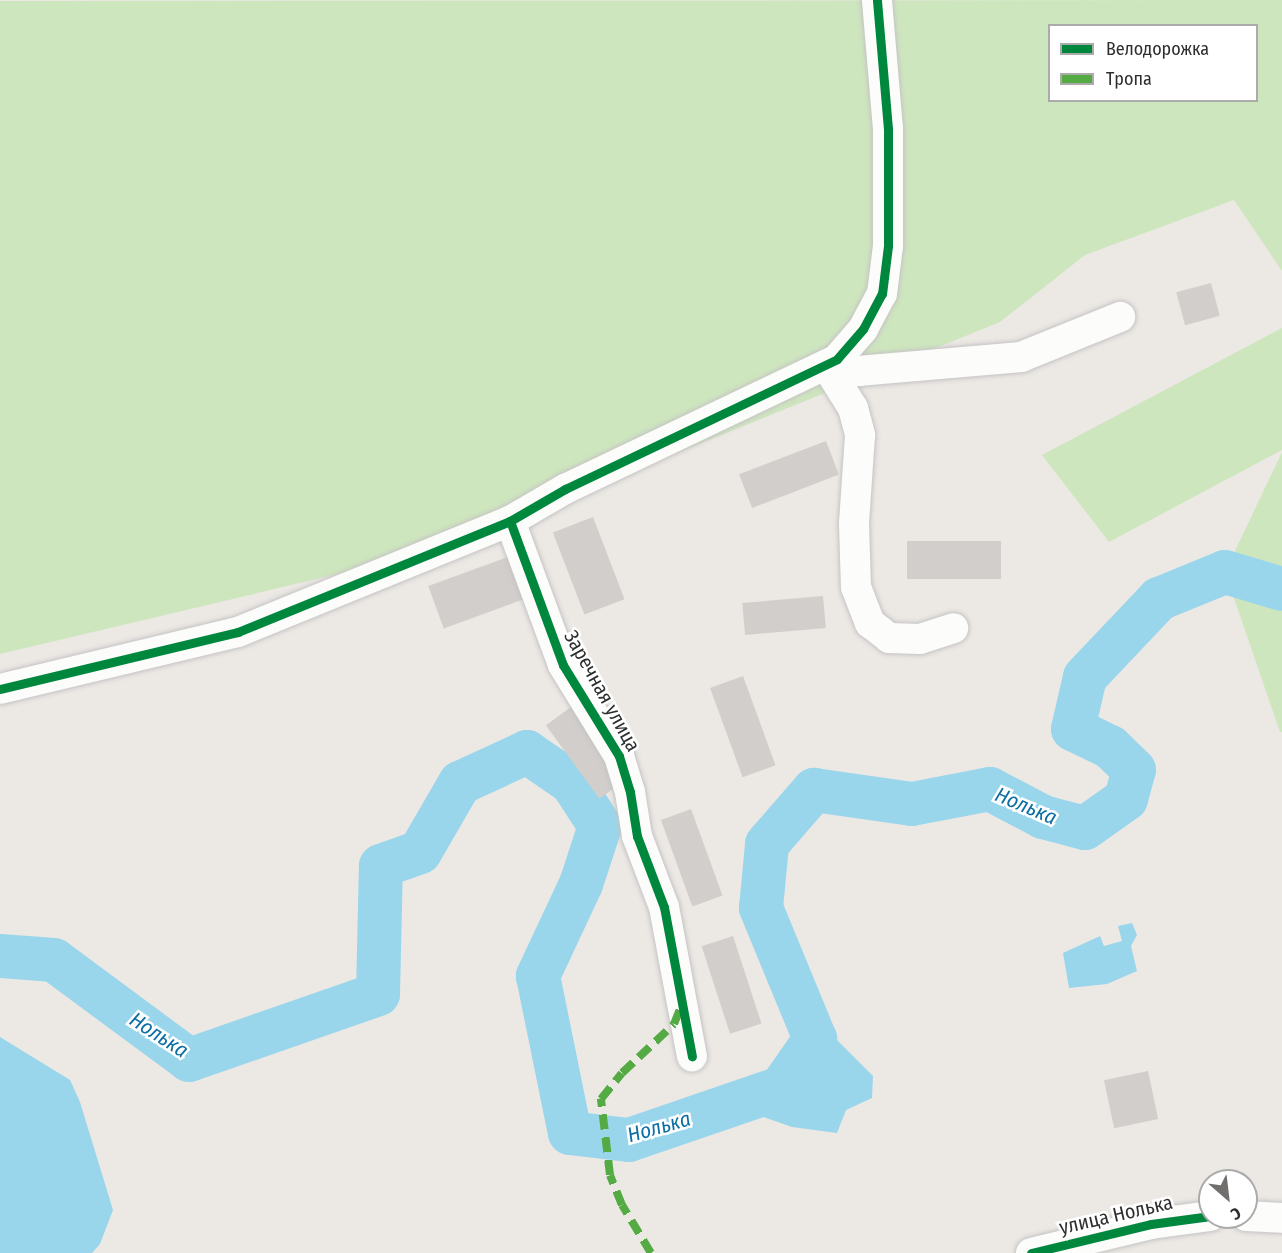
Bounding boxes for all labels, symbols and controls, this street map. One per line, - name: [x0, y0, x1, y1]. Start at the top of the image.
- legend: [1048, 24, 1258, 102]
- text: Велодорожка: [1106, 38, 1209, 60]
- text: Тропа: [1106, 68, 1152, 90]
- street label: Заречная улица: [559, 626, 645, 756]
- water label: Нолька: [991, 782, 1061, 830]
- water label: Нолька: [125, 1007, 193, 1063]
- water label: Нолька: [624, 1106, 694, 1148]
- north arrow: [1198, 1169, 1258, 1229]
- street label: улица Нолька: [1057, 1190, 1175, 1240]
- text: С: [1228, 1203, 1244, 1224]

